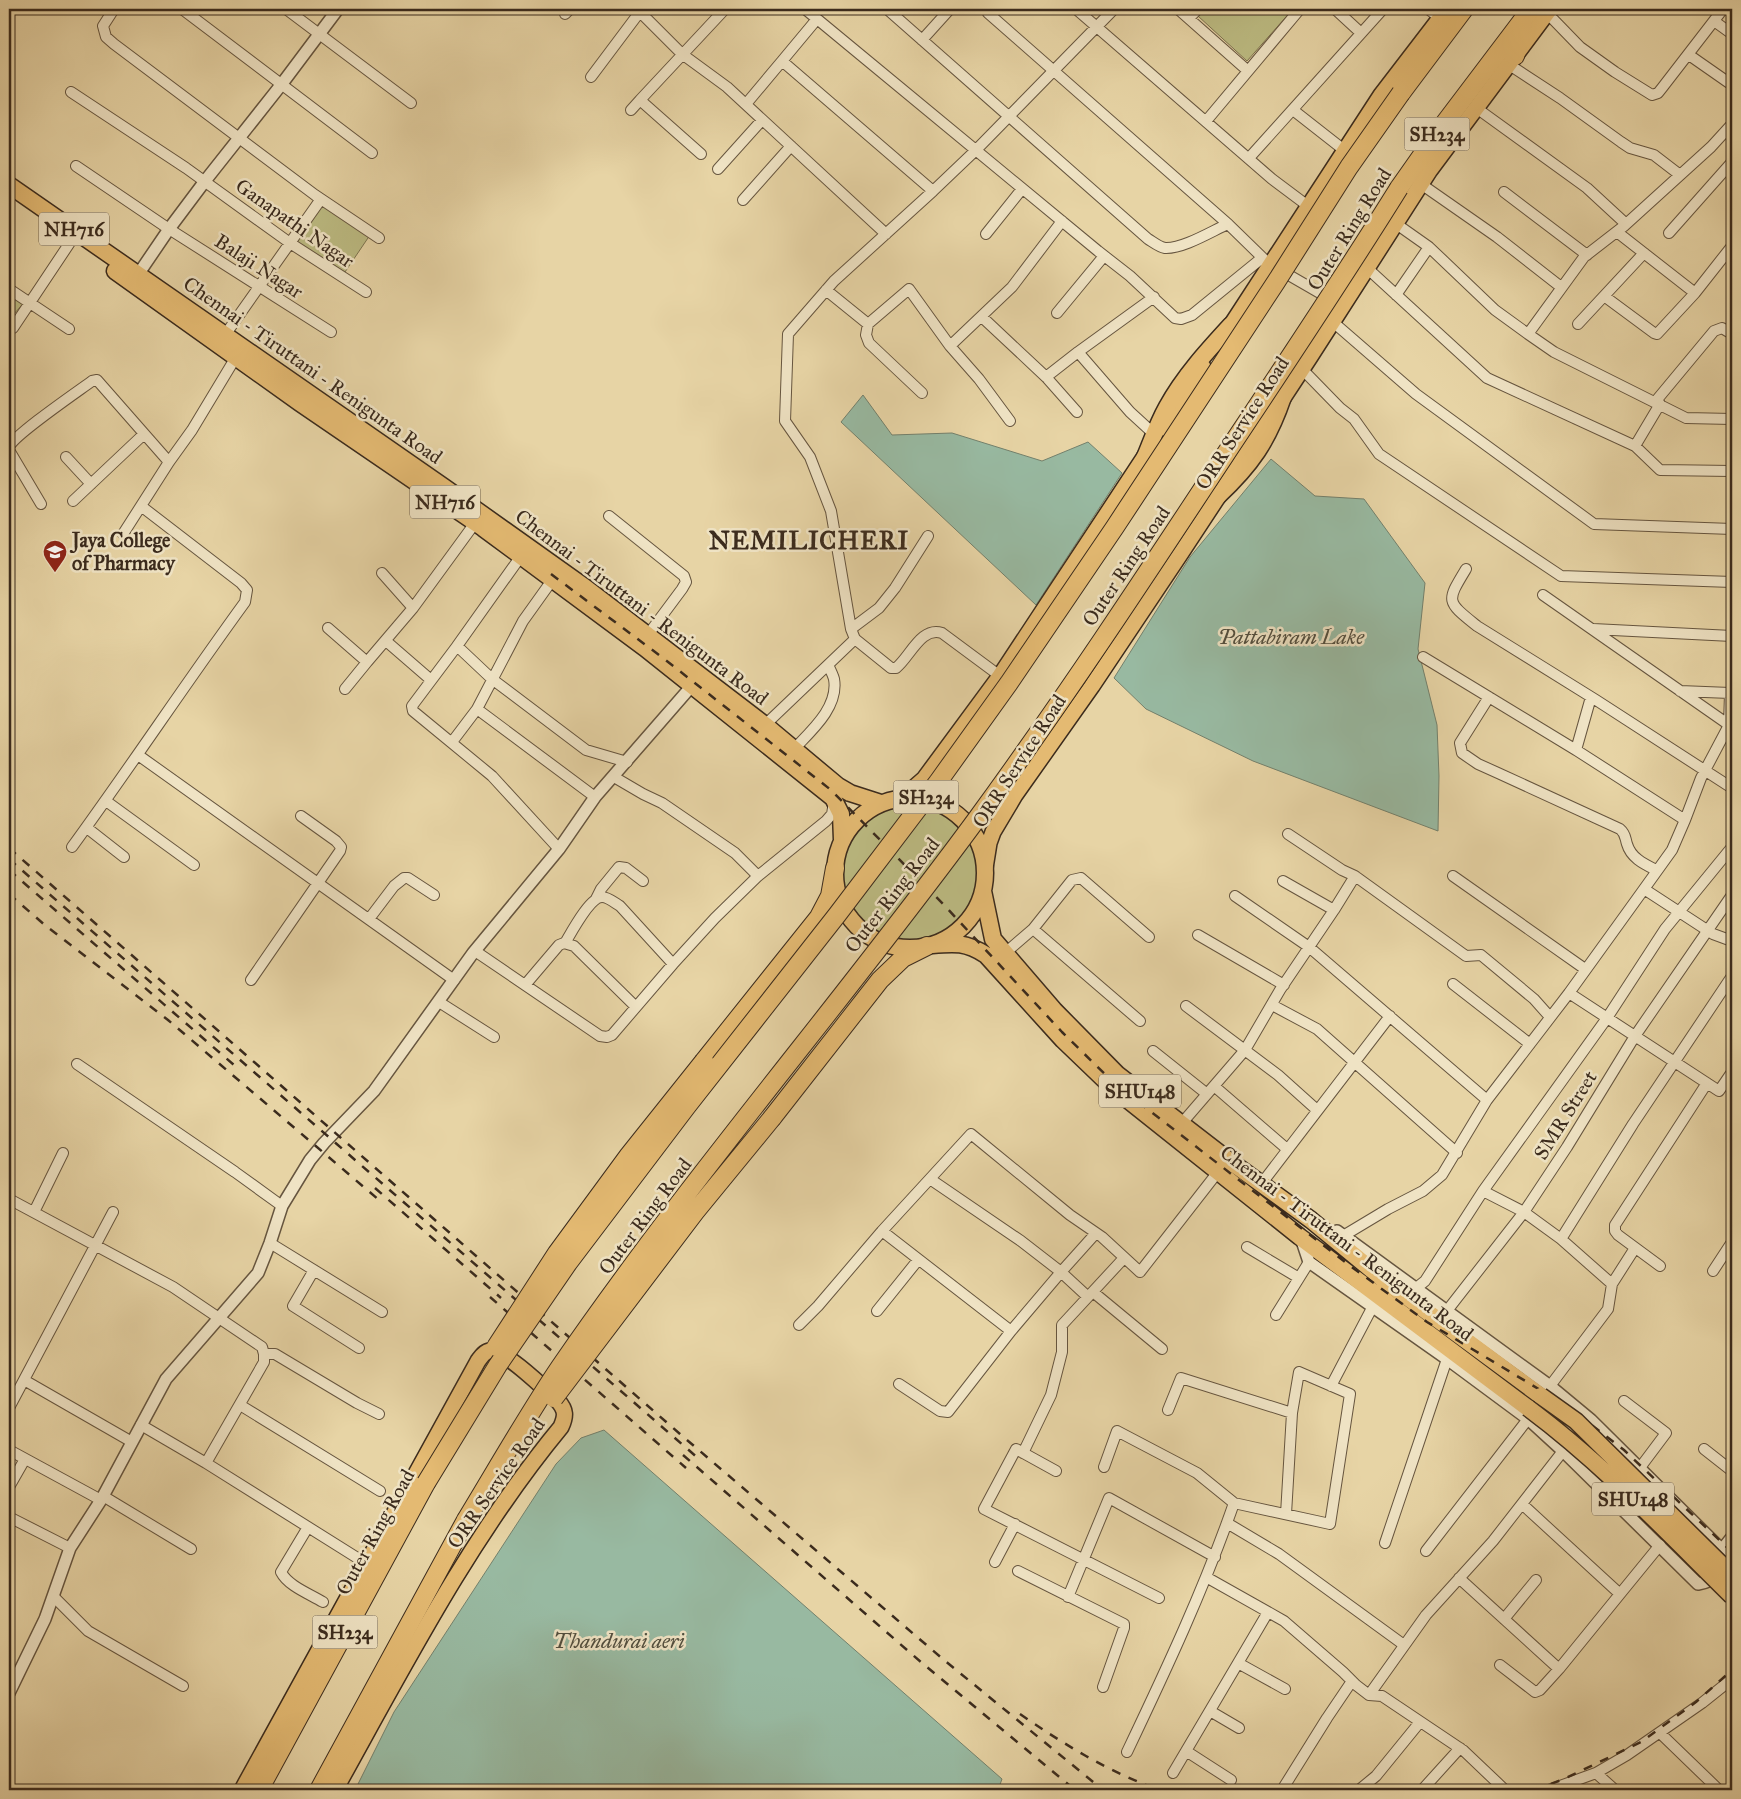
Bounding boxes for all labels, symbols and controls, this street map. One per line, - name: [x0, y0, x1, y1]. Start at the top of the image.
- road number: SH234: [1404, 118, 1470, 150]
- street label: Outer Ring Road: [1302, 163, 1397, 295]
- street label: Ganapathi Nagar: [231, 173, 359, 274]
- road number: NH716: [39, 212, 109, 245]
- street label: Balaji Nagar: [210, 229, 308, 305]
- street label: Chennai - Tiruttani - Renigunta Road: [178, 271, 447, 470]
- street label: ORR Service Road: [1190, 352, 1294, 494]
- road number: NH716: [410, 486, 480, 518]
- street label: Outer Ring Road: [1077, 501, 1176, 631]
- street label: Chennai - Tiruttani - Renigunta Road: [510, 504, 773, 711]
- district label: NEMILICHERI: [709, 525, 909, 556]
- place label: Jaya College of Pharmacy: [69, 528, 176, 576]
- school or university icon: Jaya College of Pharmacy: [42, 539, 68, 573]
- water label: Pattabiram Lake: [1218, 624, 1365, 650]
- street label: ORR Service Road: [967, 690, 1071, 832]
- road number: SH234: [894, 780, 958, 814]
- street label: Outer Ring Road: [840, 833, 945, 958]
- street label: SMR Street: [1528, 1066, 1602, 1164]
- road number: SHU148: [1099, 1074, 1181, 1108]
- street label: Chennai - Tiruttani - Renigunta Road: [1215, 1140, 1478, 1347]
- street label: Outer Ring Road: [593, 1153, 697, 1280]
- street label: ORR Service Road: [442, 1413, 550, 1553]
- street label: Outer Ring Road: [331, 1465, 420, 1599]
- road number: SHU148: [1592, 1482, 1674, 1516]
- road number: SH234: [312, 1615, 378, 1648]
- water label: Thandurai aeri: [553, 1628, 685, 1654]

